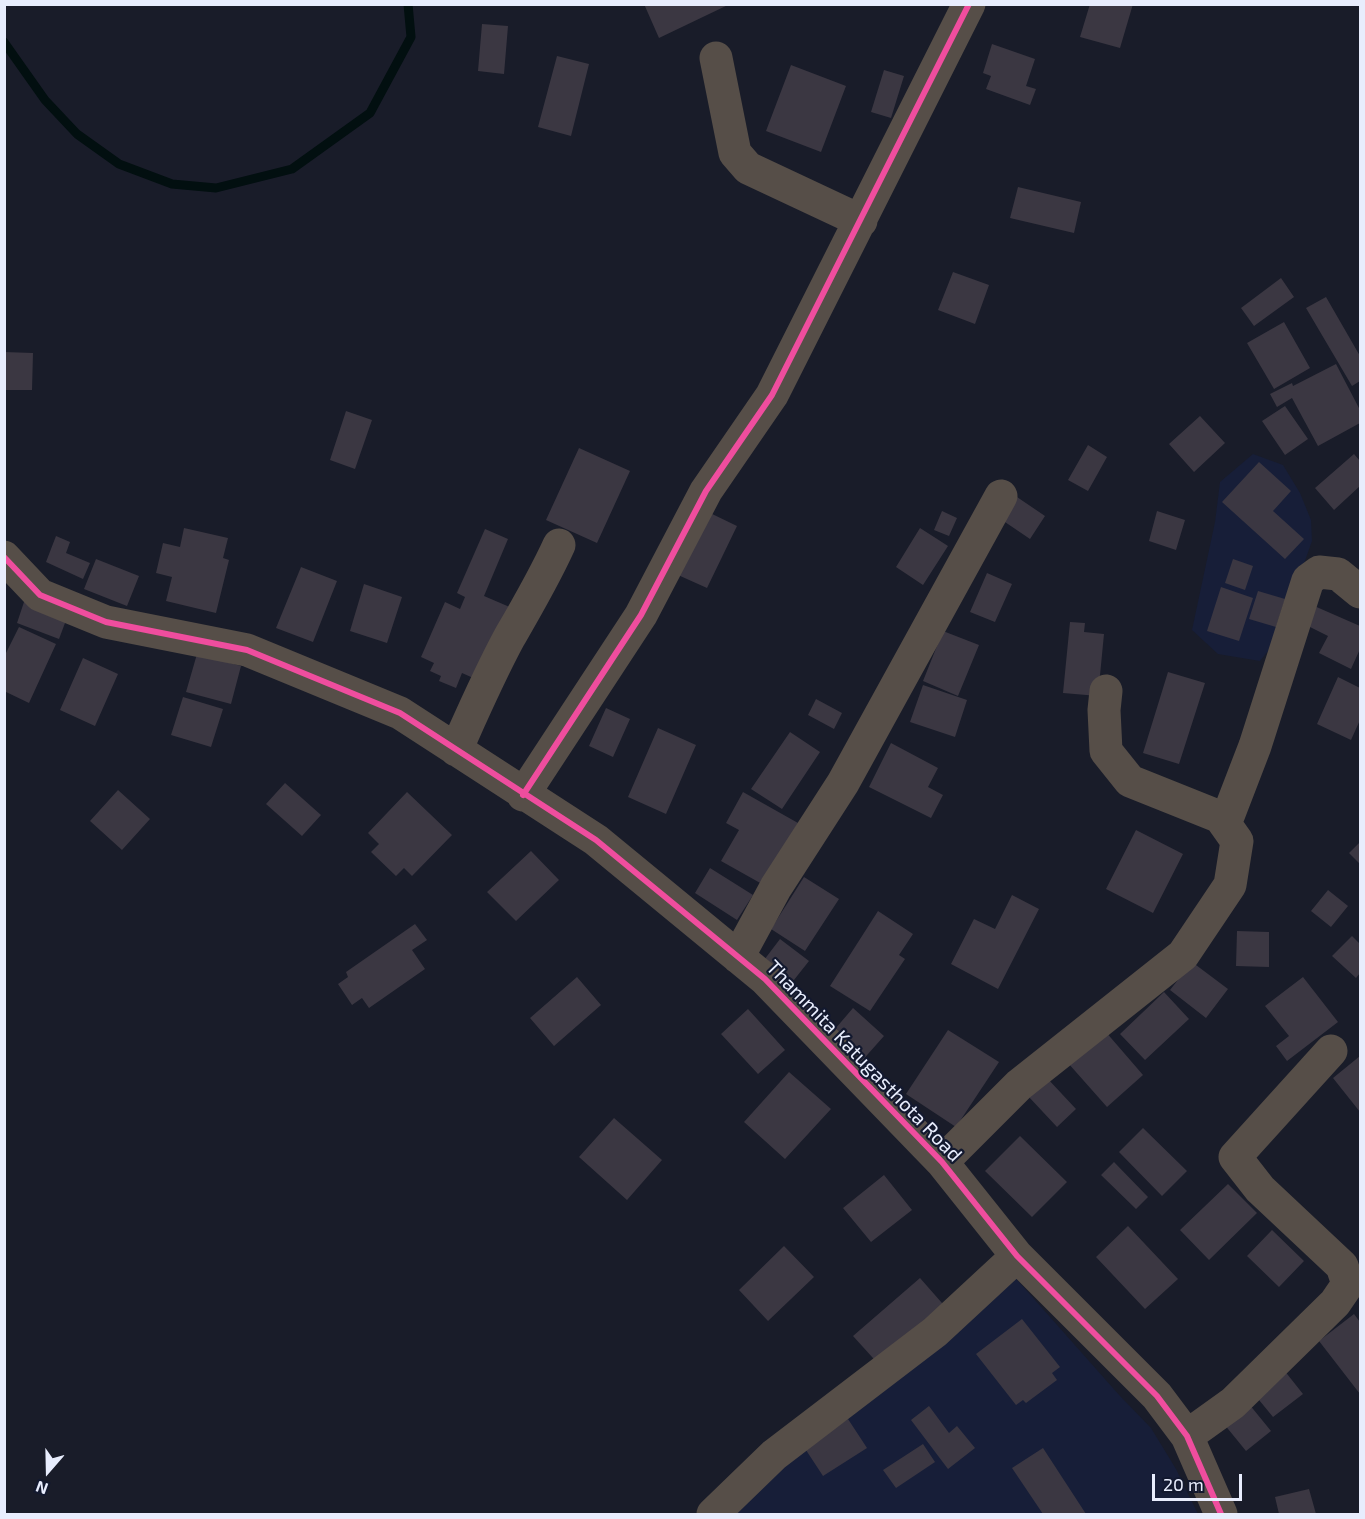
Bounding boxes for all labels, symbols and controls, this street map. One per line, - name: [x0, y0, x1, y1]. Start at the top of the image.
- street label: Thammita Katugasthota Road: [761, 955, 967, 1167]
- north arrow: [18, 1441, 78, 1501]
- scale bar: [1155, 1462, 1245, 1500]
- text: 20 m: [1163, 1473, 1204, 1495]
- text: N: [33, 1477, 50, 1499]

